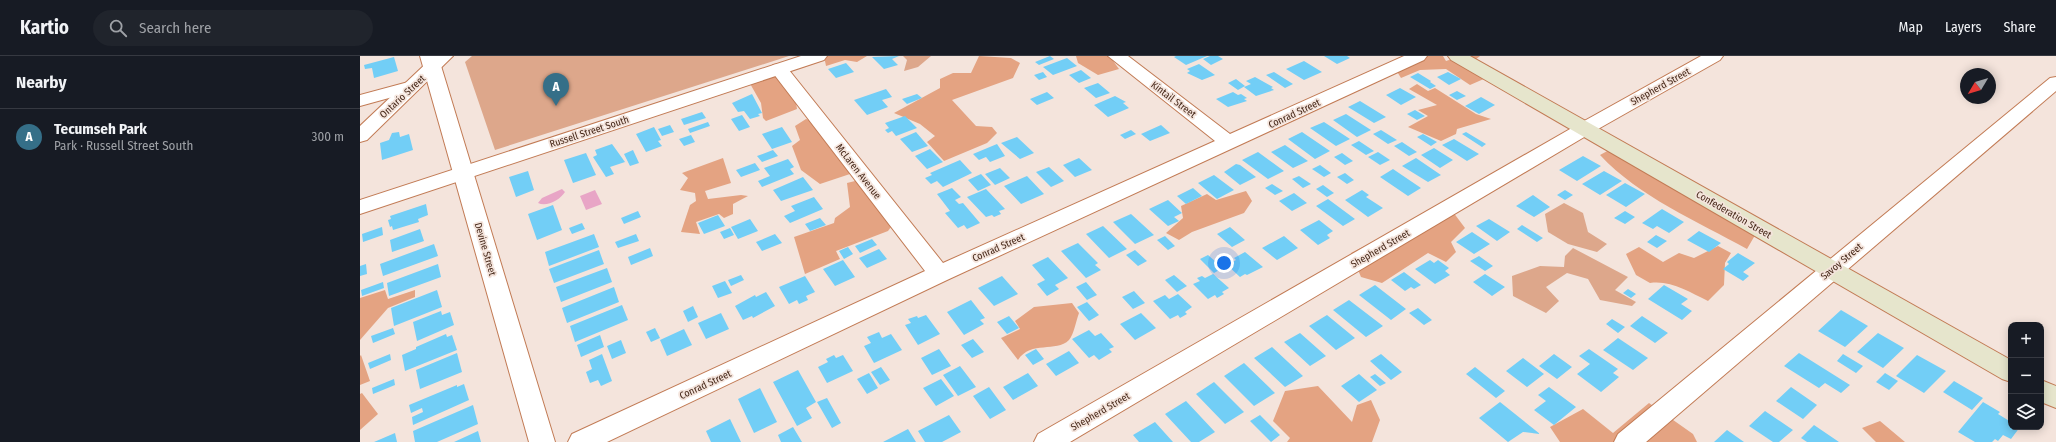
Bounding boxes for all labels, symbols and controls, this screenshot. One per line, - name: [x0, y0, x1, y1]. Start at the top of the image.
- search box: [93, 10, 373, 46]
- text: Kartio: [20, 16, 69, 39]
- icon: search: [107, 17, 129, 39]
- text: Search here: [139, 19, 211, 37]
- text: Map: [1899, 19, 1923, 36]
- text: Layers: [1945, 19, 1981, 36]
- text: Share: [2003, 19, 2036, 36]
- street label: Shepherd Street: [1629, 65, 1693, 108]
- north arrow: [1960, 68, 1996, 104]
- text: Nearby: [16, 72, 67, 93]
- street label: Ontario Street: [377, 72, 428, 121]
- pin: A: [543, 73, 569, 106]
- street label: Kintail Street: [1149, 79, 1199, 121]
- street label: Conrad Street: [1267, 96, 1323, 131]
- street label: Russell Street South: [548, 113, 630, 150]
- text: Tecumseh Park: [54, 120, 147, 138]
- text: A: [25, 129, 33, 144]
- text: 300 m: [312, 129, 344, 144]
- text: Park · Russell Street South: [54, 138, 193, 153]
- street label: McLaren Avenue: [833, 142, 883, 202]
- street label: Confederation Street: [1694, 188, 1774, 242]
- street label: Devine Street: [472, 221, 499, 278]
- street label: Shepherd Street: [1349, 227, 1413, 271]
- street label: Conrad Street: [970, 231, 1027, 265]
- street label: Savoy Street: [1818, 240, 1865, 283]
- your location: [1214, 253, 1234, 273]
- map controls: [2008, 322, 2044, 430]
- button: +: [2008, 322, 2044, 358]
- button: −: [2008, 358, 2044, 394]
- street label: Conrad Street: [678, 367, 734, 402]
- street label: Shepherd Street: [1069, 390, 1133, 434]
- button: layers: [2008, 394, 2044, 430]

